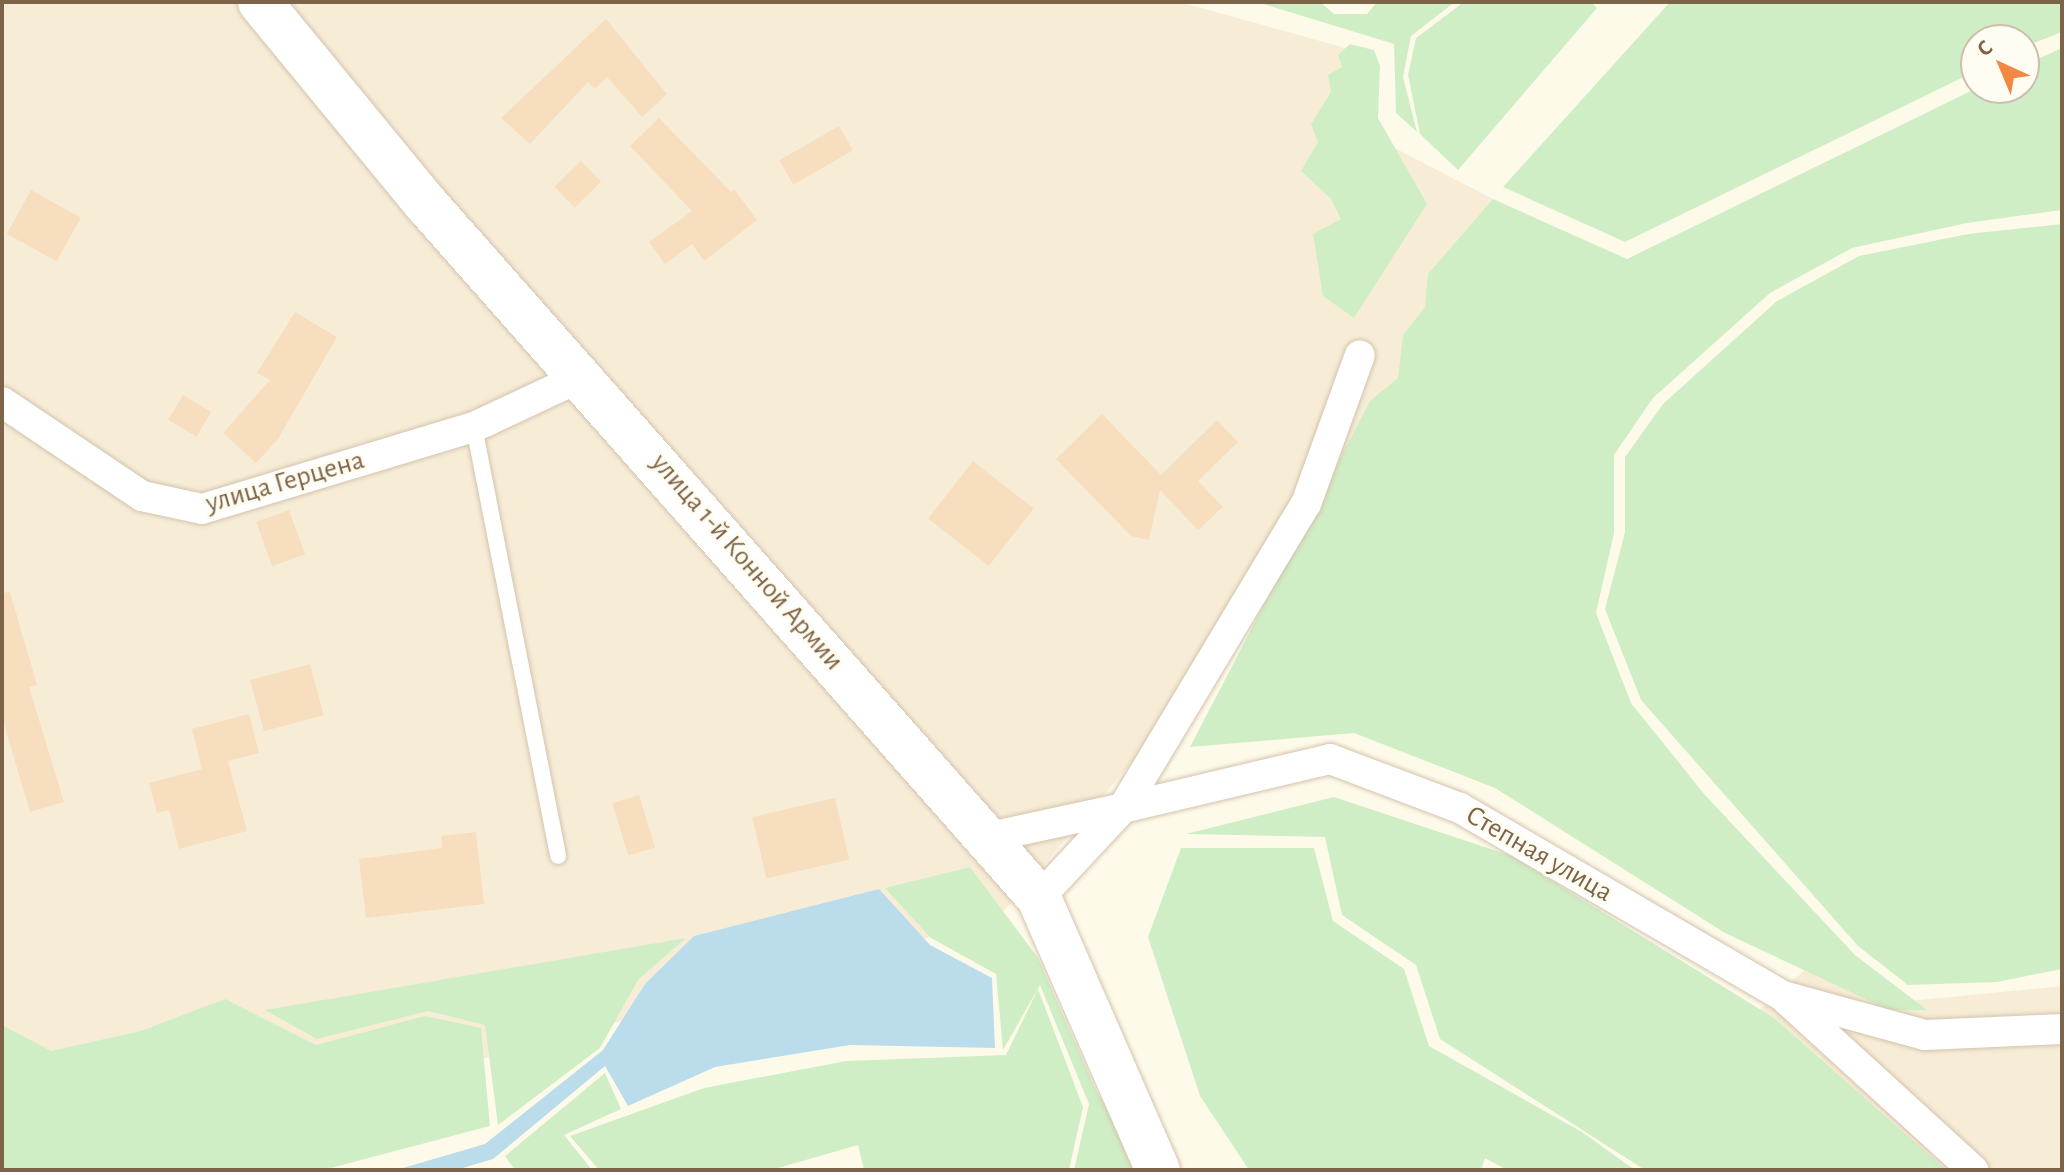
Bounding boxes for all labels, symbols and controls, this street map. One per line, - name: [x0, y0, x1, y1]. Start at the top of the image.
- north arrow: [1960, 24, 2040, 104]
- text: С: [1973, 36, 1997, 60]
- street label: улица Герцена: [202, 443, 368, 521]
- street label: улица 1-й Конной Армии: [644, 447, 850, 677]
- street label: Степная улица: [1460, 798, 1618, 910]

